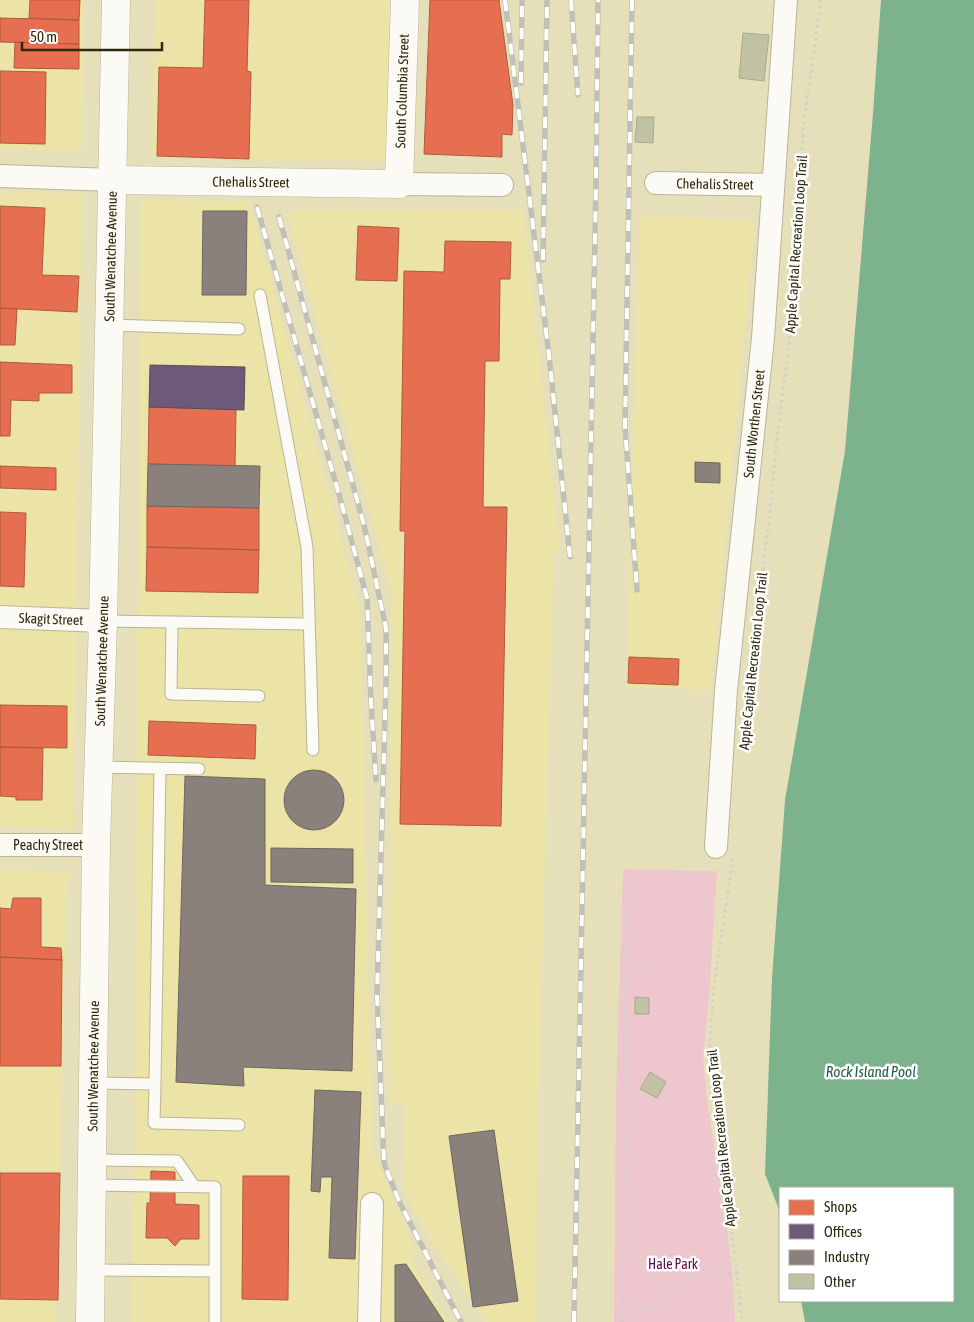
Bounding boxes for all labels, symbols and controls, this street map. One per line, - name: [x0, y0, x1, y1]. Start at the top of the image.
- scale bar: [22, 20, 162, 52]
- text: 50 m: [30, 28, 57, 45]
- street label: South Columbia Street: [392, 34, 412, 149]
- street label: Apple Capital Recreation Loop Trail: [782, 154, 810, 334]
- street label: Chehalis Street: [212, 173, 290, 190]
- street label: Chehalis Street: [676, 175, 754, 193]
- street label: South Wenatchee Avenue: [101, 191, 120, 322]
- street label: South Worthen Street: [740, 369, 768, 479]
- street label: Apple Capital Recreation Loop Trail: [736, 571, 770, 751]
- street label: South Wenatchee Avenue: [92, 596, 112, 727]
- street label: Skagit Street: [18, 610, 84, 628]
- street label: Peachy Street: [13, 837, 83, 853]
- street label: South Wenatchee Avenue: [84, 1001, 102, 1131]
- street label: Apple Capital Recreation Loop Trail: [704, 1048, 738, 1228]
- water label: Rock Island Pool: [826, 1063, 916, 1080]
- legend: [779, 1187, 954, 1302]
- text: Shops: [824, 1198, 857, 1215]
- text: Offices: [824, 1223, 862, 1240]
- text: Industry: [824, 1248, 870, 1265]
- park label: Hale Park: [648, 1256, 698, 1272]
- text: Other: [824, 1273, 856, 1290]

